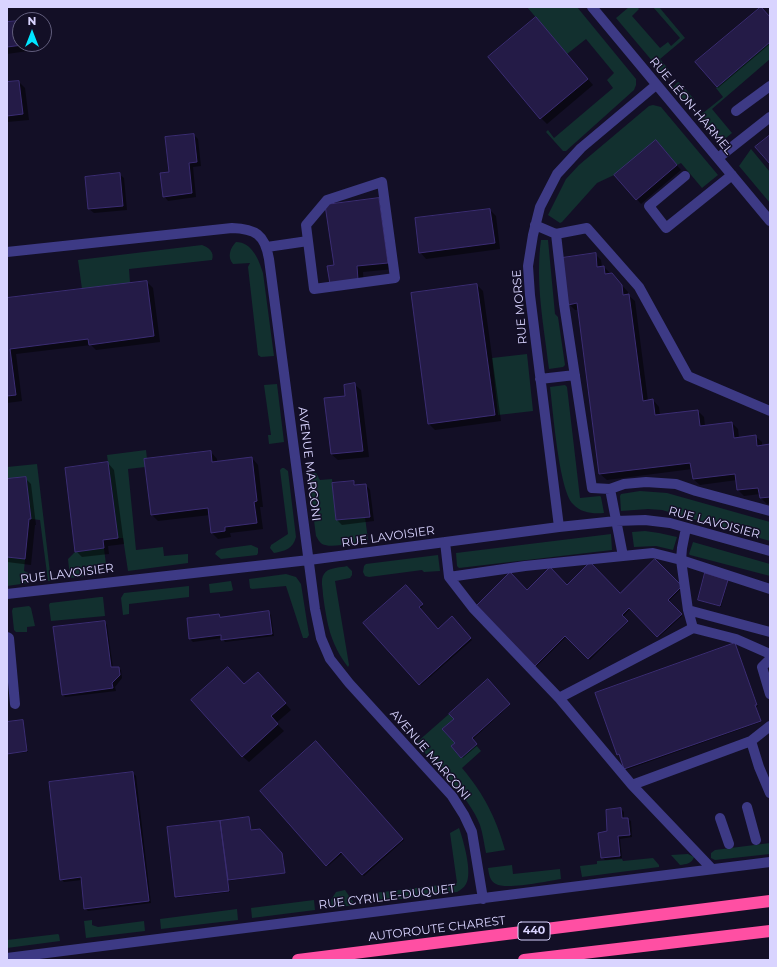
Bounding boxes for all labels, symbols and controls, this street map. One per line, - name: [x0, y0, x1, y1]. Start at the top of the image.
- north arrow: [12, 12, 52, 52]
- text: N: [28, 14, 36, 28]
- street label: RUE LÉON-HARMEL: [646, 54, 736, 158]
- street label: RUE MORSE: [510, 269, 530, 345]
- street label: AVENUE MARCONI: [295, 406, 323, 522]
- street label: RUE LAVOISIER: [667, 504, 761, 542]
- street label: RUE LAVOISIER: [340, 523, 436, 551]
- street label: RUE LAVOISIER: [19, 561, 115, 587]
- street label: AVENUE MARCONI: [387, 707, 473, 803]
- street label: RUE CYRILLE-DUQUET: [318, 881, 456, 913]
- street label: AUTOROUTE CHAREST: [367, 913, 507, 945]
- road number: 440: [518, 922, 550, 940]

